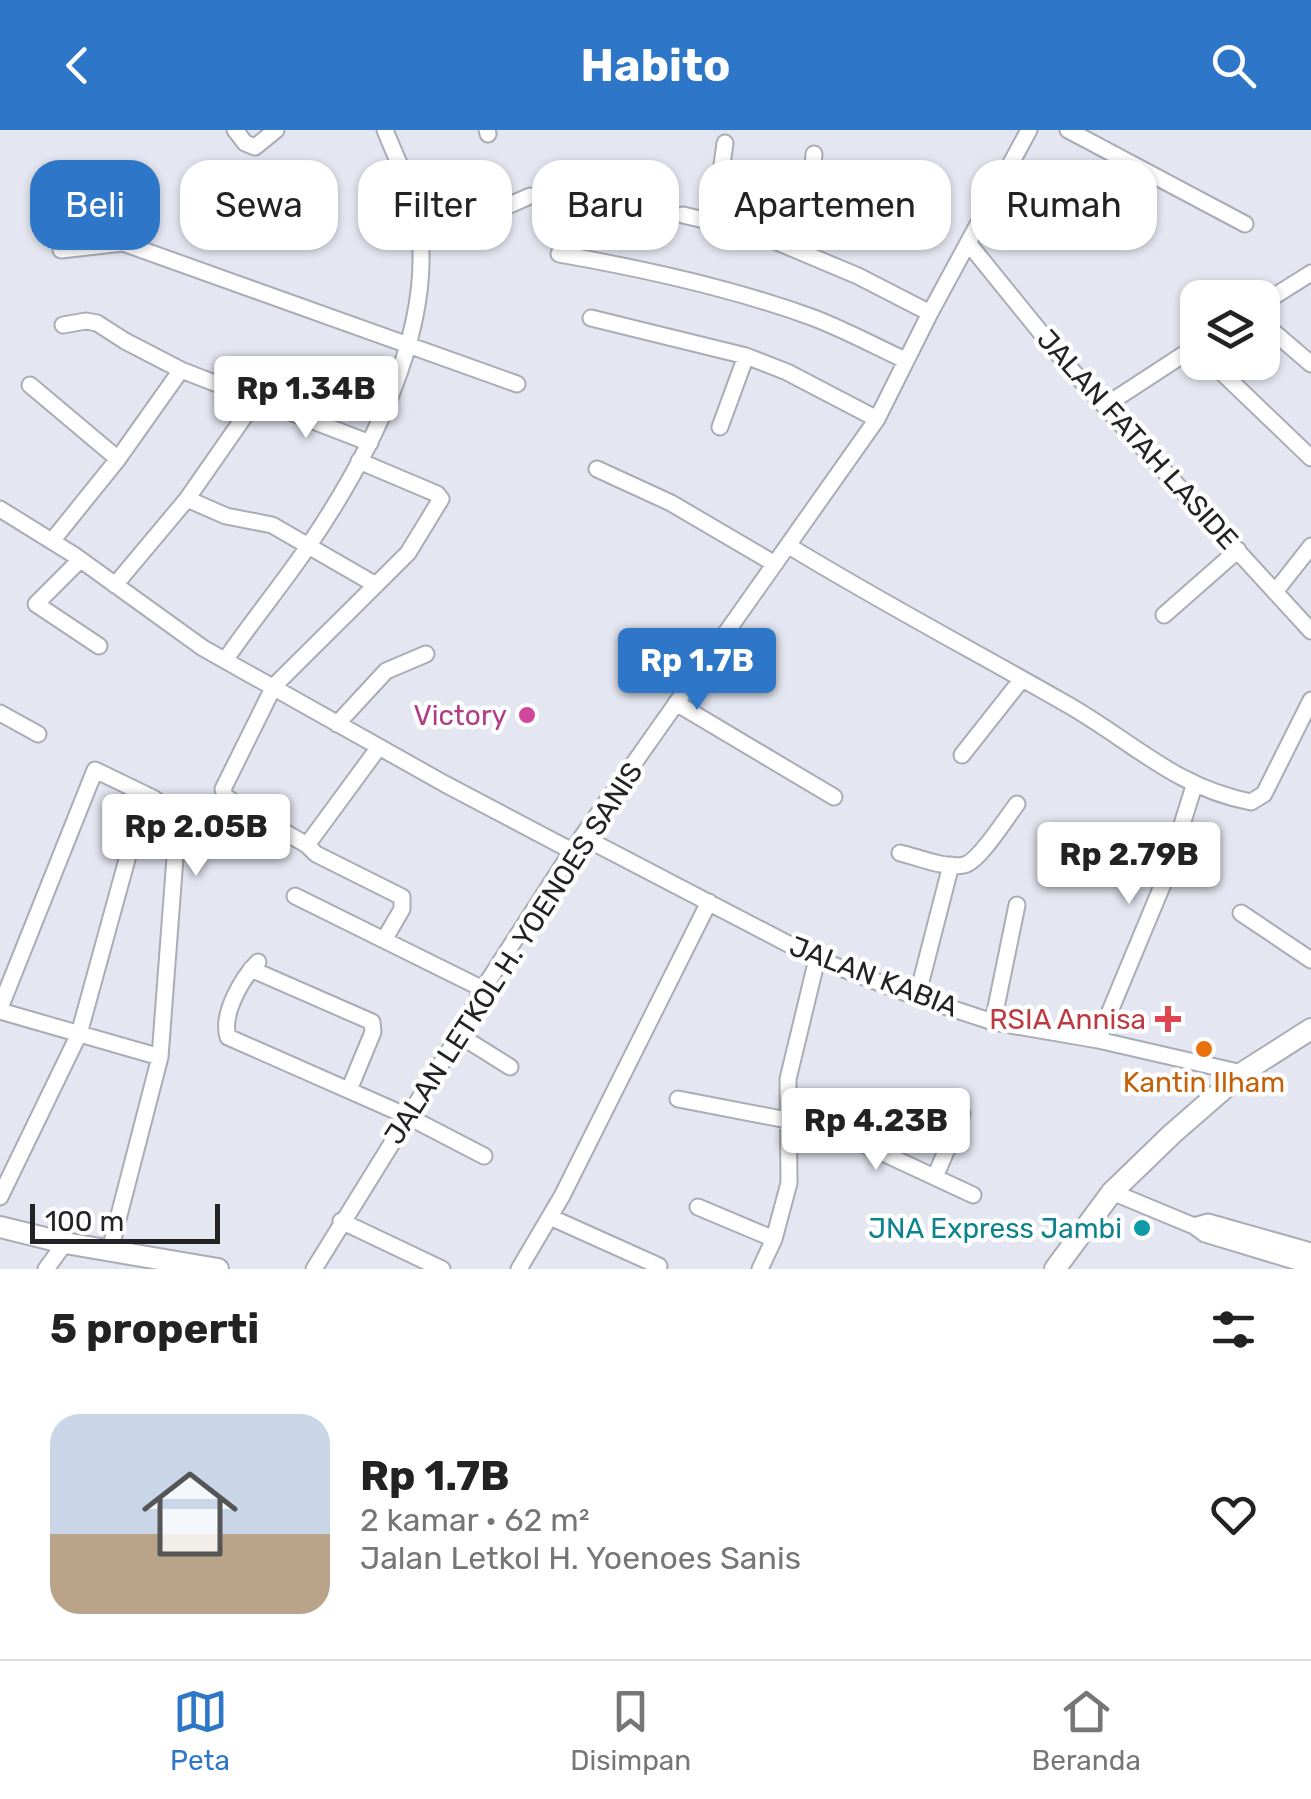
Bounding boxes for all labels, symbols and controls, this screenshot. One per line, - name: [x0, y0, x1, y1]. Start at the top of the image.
- icon: back: [50, 38, 105, 93]
- icon: search: [1206, 38, 1261, 93]
- text: Habito: [581, 39, 730, 92]
- chip: Beli: [30, 160, 160, 250]
- chip: Sewa: [180, 160, 338, 250]
- chip: Filter: [358, 160, 512, 250]
- chip: Baru: [532, 160, 679, 250]
- chip: Apartemen: [699, 160, 951, 250]
- chip: Rumah: [971, 160, 1157, 250]
- map controls: [1180, 280, 1280, 380]
- button: layers: [1180, 280, 1280, 380]
- street label: JALAN FATAH LASIDE: [1030, 323, 1245, 556]
- pin: Rp 1.34B: [203, 356, 409, 441]
- text: Rp 1.34B: [236, 369, 376, 407]
- pin: Rp 1.7B: [605, 628, 789, 713]
- text: Rp 1.7B: [640, 641, 754, 679]
- place label: Victory: [413, 699, 507, 732]
- marker: Victory: [516, 704, 538, 726]
- street label: JALAN LETKOL H. YOENOES SANIS: [377, 756, 649, 1150]
- pin: Rp 2.05B: [93, 794, 299, 879]
- text: Rp 2.05B: [124, 807, 268, 845]
- pin: Rp 2.79B: [1026, 822, 1232, 907]
- text: Rp 2.79B: [1059, 835, 1199, 873]
- street label: JALAN KABIA: [785, 929, 963, 1024]
- place label: RSIA Annisa: [989, 1003, 1146, 1036]
- marker: RSIA Annisa: [1155, 1006, 1181, 1032]
- marker: Kantin Ilham: [1193, 1038, 1215, 1060]
- place label: Kantin Ilham: [1123, 1066, 1285, 1099]
- pin: Rp 4.23B: [773, 1088, 979, 1173]
- text: Rp 4.23B: [804, 1101, 948, 1139]
- scale bar: [30, 1199, 220, 1244]
- text: 100 m: [45, 1205, 124, 1238]
- place label: JNA Express Jambi: [868, 1212, 1122, 1245]
- marker: JNA Express Jambi: [1131, 1217, 1153, 1239]
- icon: filters: [1206, 1302, 1261, 1357]
- text: 5 properti: [50, 1304, 259, 1354]
- text: Rp 1.7B: [360, 1451, 510, 1501]
- icon: home: [130, 1454, 250, 1574]
- icon: heart: [1206, 1487, 1261, 1542]
- text: 2 kamar · 62 m²: [360, 1501, 590, 1539]
- text: Jalan Letkol H. Yoenoes Sanis: [360, 1539, 801, 1577]
- tab: Peta: [170, 1684, 230, 1777]
- tab: Disimpan: [570, 1684, 691, 1777]
- tab: Beranda: [1032, 1684, 1141, 1777]

